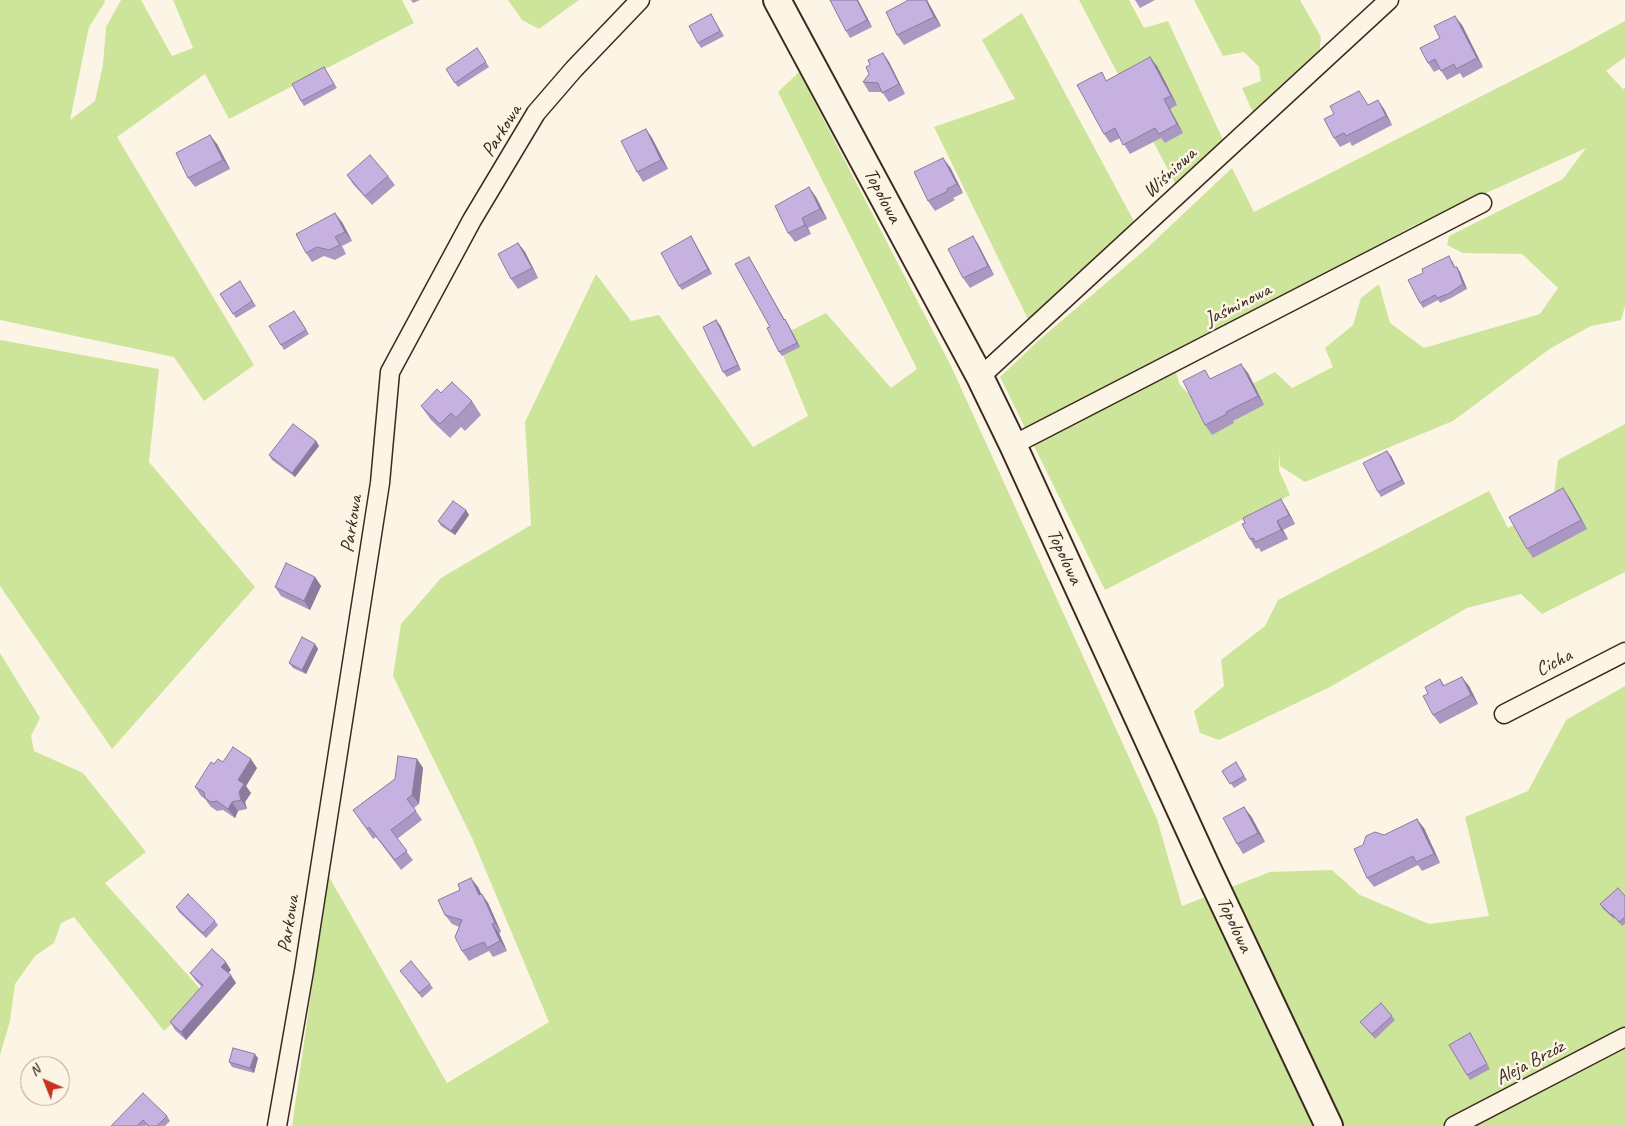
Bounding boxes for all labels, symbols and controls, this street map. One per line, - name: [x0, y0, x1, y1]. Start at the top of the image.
- street label: Parkowa: [477, 100, 527, 162]
- street label: Wiśniowa: [1138, 142, 1202, 204]
- street label: Topolowa: [858, 165, 906, 227]
- street label: Jaśminowa: [1201, 278, 1275, 332]
- street label: Parkowa: [336, 494, 368, 554]
- street label: Topolowa: [1041, 525, 1087, 589]
- street label: Cicha: [1532, 644, 1576, 682]
- street label: Topolowa: [1211, 893, 1257, 957]
- street label: Parkowa: [273, 894, 305, 954]
- street label: Aleja Brzóz: [1492, 1035, 1568, 1091]
- north arrow: [20, 1056, 70, 1106]
- text: N: [26, 1061, 44, 1080]

